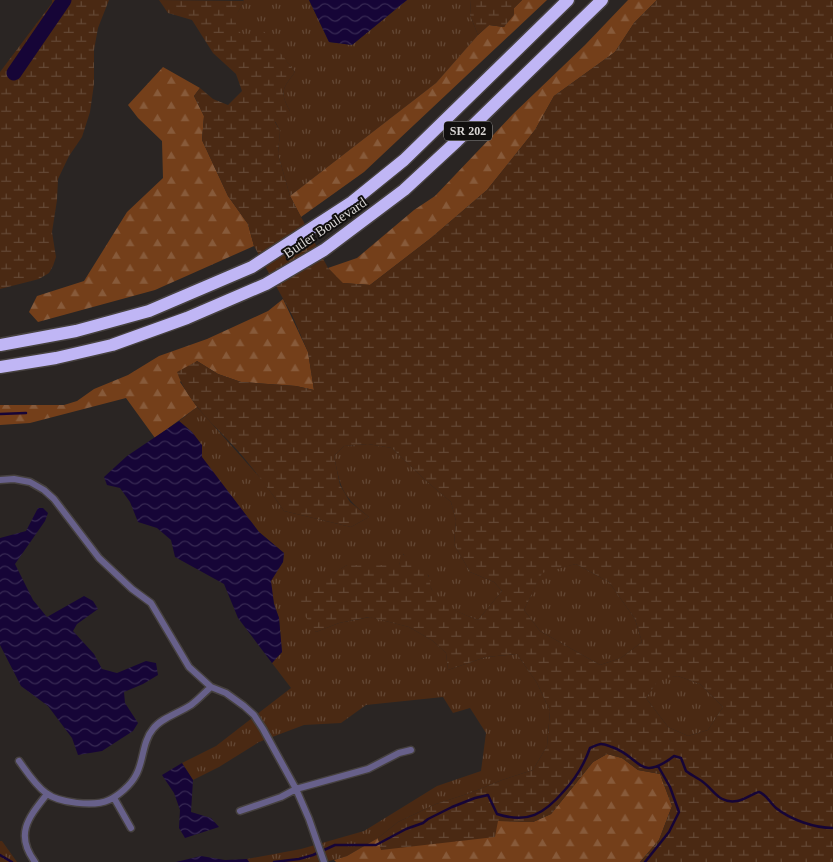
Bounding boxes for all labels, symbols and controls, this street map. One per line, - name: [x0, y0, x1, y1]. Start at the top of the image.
- road number: SR 202: [444, 122, 492, 140]
- street label: Butler Boulevard: [281, 195, 369, 261]

